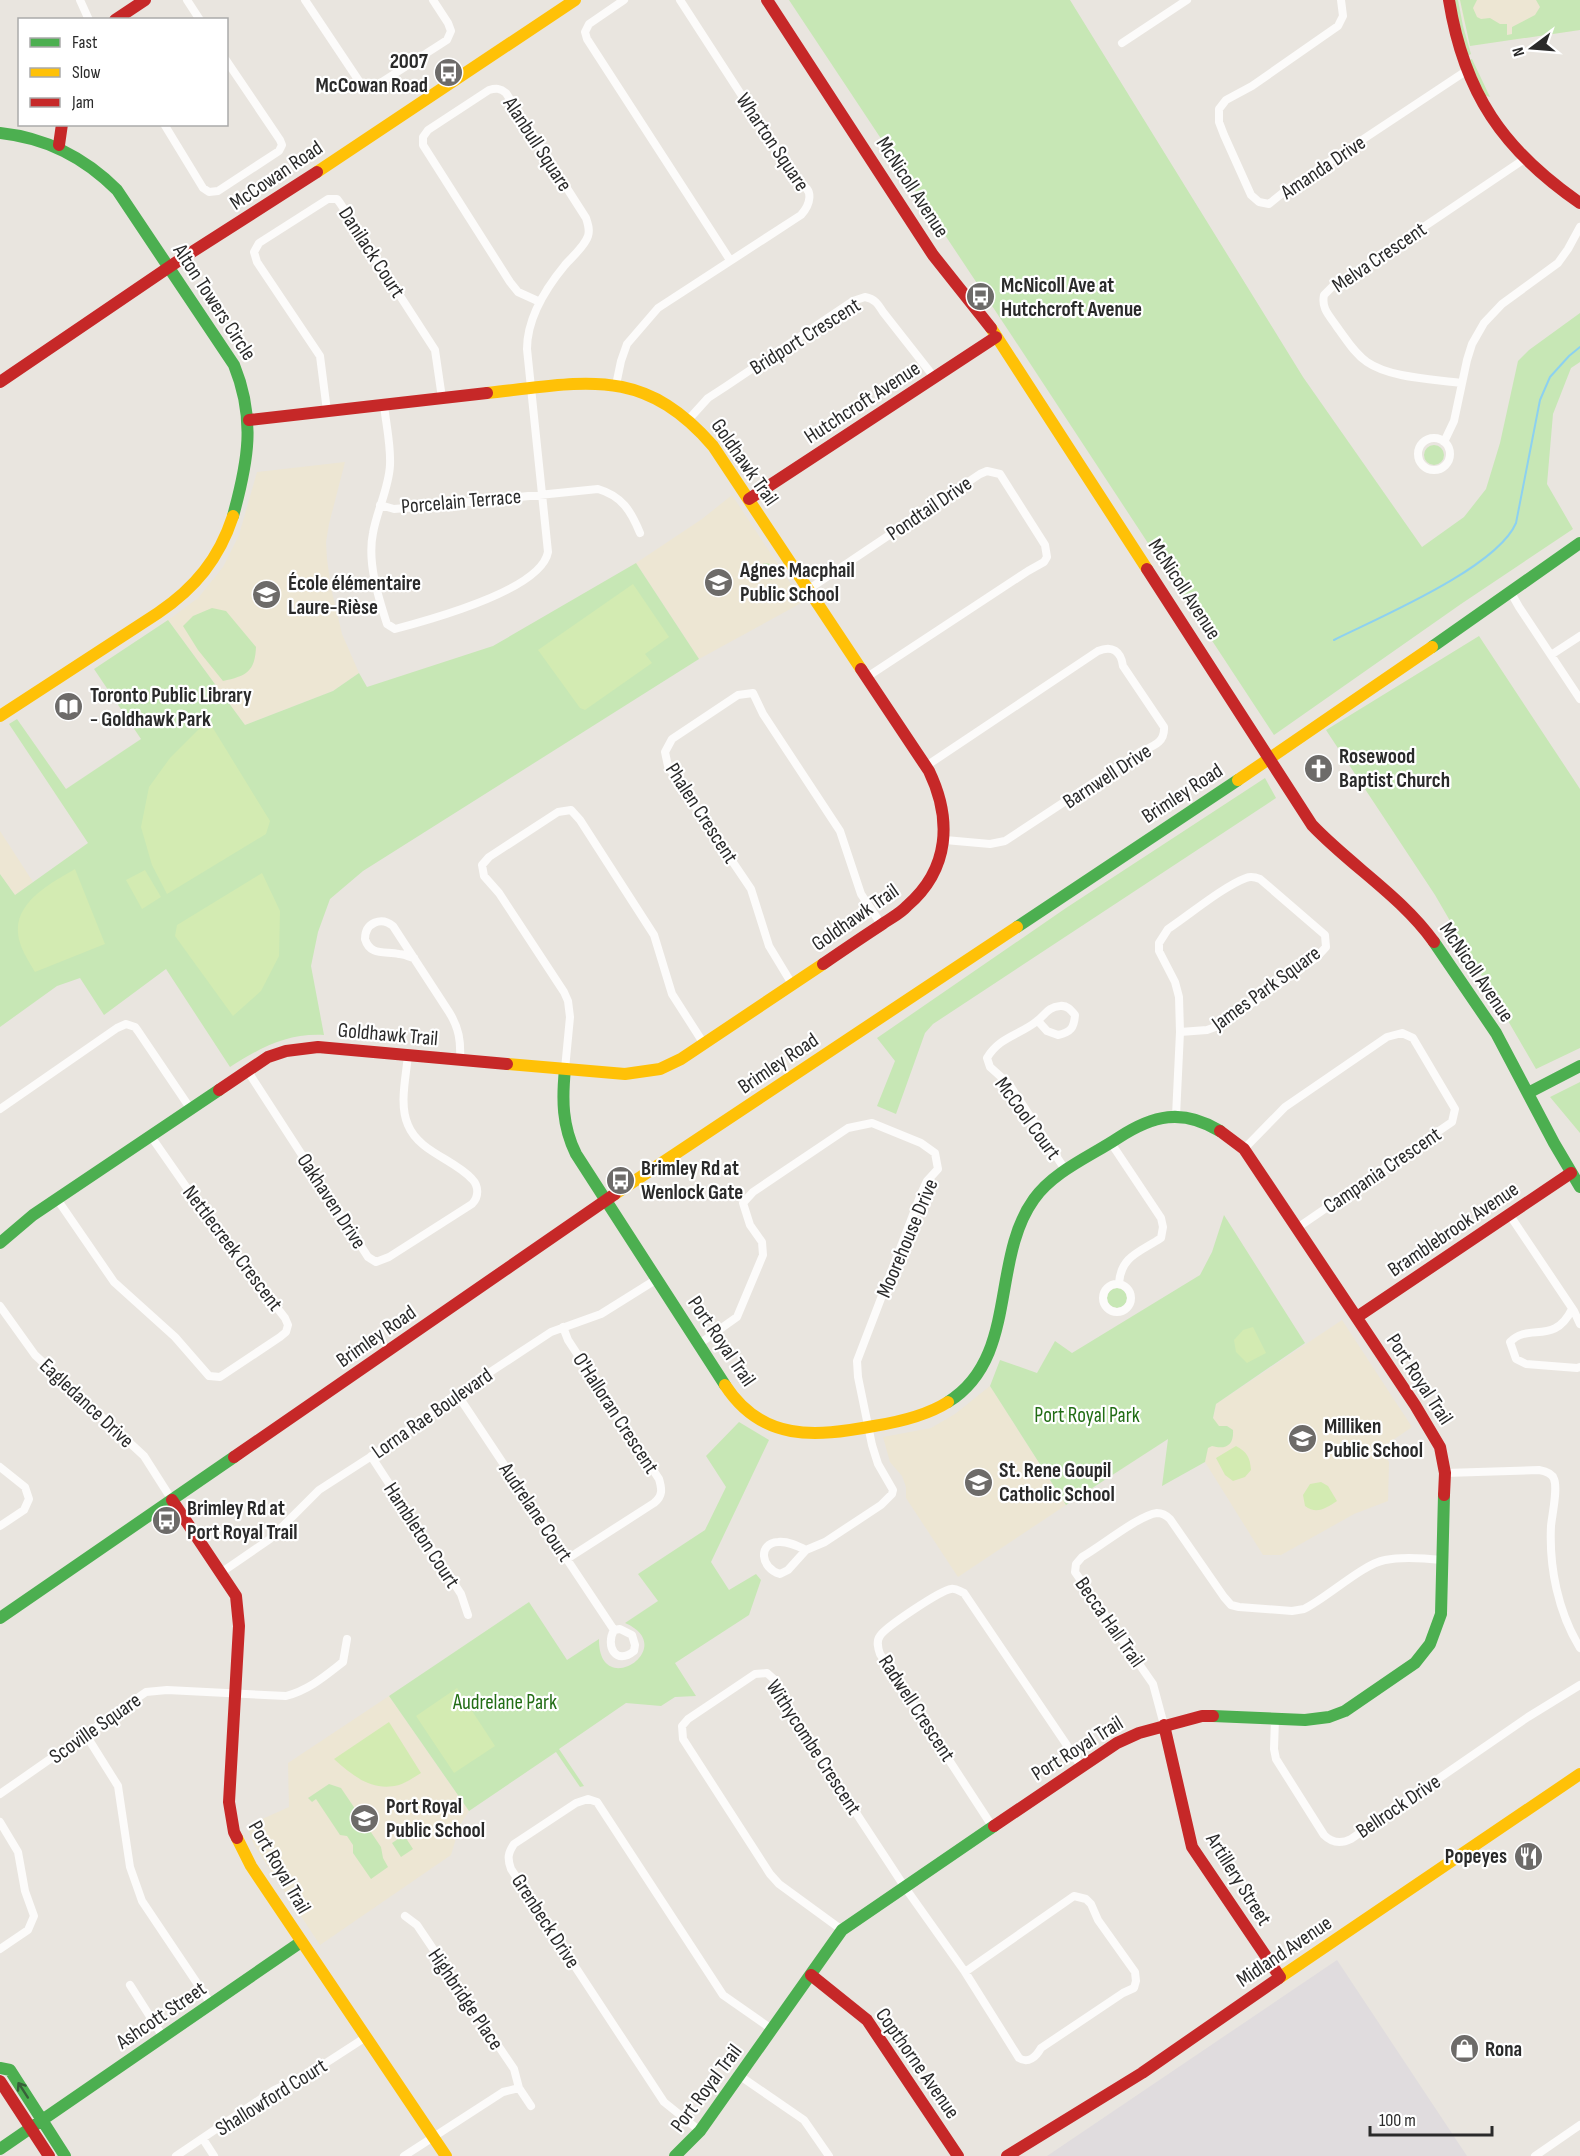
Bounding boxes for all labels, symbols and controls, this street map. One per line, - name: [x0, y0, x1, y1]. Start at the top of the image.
- legend: [18, 18, 228, 126]
- north arrow: [1502, 18, 1562, 78]
- text: Fast: [72, 32, 98, 53]
- text: N: [1509, 45, 1529, 58]
- place label: 2007 McCowan Road: [316, 49, 429, 98]
- bus stop icon: 2007 McCowan Road: [433, 57, 465, 89]
- text: Slow: [72, 62, 101, 83]
- street label: Wharton Square: [731, 88, 815, 196]
- text: Jam: [71, 92, 94, 113]
- street label: Alanbull Square: [497, 92, 577, 196]
- street label: Amanda Drive: [1275, 130, 1370, 205]
- street label: McNicoll Avenue: [871, 132, 954, 242]
- street label: McCowan Road: [225, 135, 327, 216]
- street label: Danilack Court: [333, 202, 410, 302]
- street label: Melva Crescent: [1327, 217, 1431, 298]
- street label: Alton Towers Circle: [167, 239, 261, 365]
- place label: McNicoll Ave at Hutchcroft Avenue: [1001, 273, 1142, 322]
- bus stop icon: McNicoll Ave at Hutchcroft Avenue: [964, 281, 996, 313]
- street label: Bridport Crescent: [745, 293, 865, 380]
- street label: Hutchcroft Avenue: [800, 356, 925, 449]
- street label: Goldhawk Trail: [706, 414, 784, 511]
- street label: Pondtail Drive: [882, 471, 977, 546]
- street label: Porcelain Terrace: [400, 484, 522, 519]
- street label: McNicoll Avenue: [1143, 534, 1226, 644]
- place label: Agnes Macphail Public School: [739, 558, 855, 607]
- school or university icon: Agnes Macphail Public School: [703, 566, 735, 598]
- place label: École élémentaire Laure-Rièse: [288, 571, 421, 620]
- school or university icon: École élémentaire Laure-Rièse: [251, 579, 283, 611]
- place label: Toronto Public Library - Goldhawk Park: [90, 683, 252, 732]
- library icon: Toronto Public Library - Goldhawk Park: [53, 691, 85, 723]
- street label: Barnwell Drive: [1058, 739, 1156, 814]
- place label: Rosewood Baptist Church: [1339, 744, 1450, 793]
- church icon: Rosewood Baptist Church: [1302, 752, 1334, 784]
- street label: Phalen Crescent: [660, 758, 743, 868]
- street label: Brimley Road: [1137, 758, 1227, 829]
- street label: Goldhawk Trail: [807, 878, 904, 956]
- street label: McNicoll Avenue: [1434, 918, 1519, 1027]
- street label: James Park Square: [1206, 941, 1325, 1037]
- street label: Goldhawk Trail: [337, 1018, 439, 1051]
- street label: Brimley Road: [733, 1027, 823, 1099]
- street label: McCool Court: [989, 1072, 1066, 1164]
- street label: Campania Crescent: [1319, 1122, 1446, 1219]
- street label: Oakhaven Drive: [292, 1149, 372, 1254]
- place label: Brimley Rd at Wenlock Gate: [641, 1156, 743, 1205]
- bus stop icon: Brimley Rd at Wenlock Gate: [604, 1164, 636, 1196]
- street label: Moorehouse Drive: [871, 1175, 944, 1301]
- street label: Bramblebrook Avenue: [1383, 1176, 1523, 1282]
- street label: Nettlecreek Crescent: [177, 1181, 288, 1316]
- street label: Port Royal Trail: [682, 1291, 761, 1391]
- street label: Brimley Road: [332, 1300, 421, 1373]
- street label: Port Royal Trail: [1381, 1329, 1458, 1429]
- street label: O'Halloran Crescent: [567, 1348, 664, 1478]
- street label: Eagledance Drive: [34, 1353, 139, 1453]
- street label: Lorna Rae Boulevard: [367, 1363, 497, 1464]
- park label: Port Royal Park: [1034, 1403, 1140, 1428]
- place label: Milliken Public School: [1324, 1414, 1423, 1463]
- school or university icon: Milliken Public School: [1287, 1422, 1319, 1454]
- street label: Audrelane Court: [493, 1457, 578, 1566]
- place label: St. Rene Goupil Catholic School: [999, 1458, 1115, 1507]
- school or university icon: St. Rene Goupil Catholic School: [962, 1466, 994, 1498]
- street label: Hambleton Court: [378, 1478, 465, 1593]
- place label: Brimley Rd at Port Royal Trail: [187, 1496, 298, 1545]
- bus stop icon: Brimley Rd at Port Royal Trail: [150, 1504, 182, 1536]
- street label: Becca Hall Trail: [1069, 1572, 1150, 1672]
- street label: Radwell Crescent: [873, 1650, 960, 1766]
- street label: Withycombe Crescent: [761, 1675, 867, 1819]
- street label: Scoville Square: [45, 1688, 146, 1769]
- park label: Audrelane Park: [452, 1690, 557, 1715]
- street label: Port Royal Trail: [1027, 1710, 1128, 1786]
- street label: Bellrock Drive: [1351, 1769, 1445, 1844]
- place label: Port Royal Public School: [386, 1794, 485, 1843]
- school or university icon: Port Royal Public School: [349, 1802, 381, 1834]
- street label: Port Royal Trail: [243, 1816, 316, 1918]
- street label: Artillery Street: [1200, 1828, 1277, 1930]
- restaurant icon: Popeyes: [1512, 1840, 1544, 1872]
- place label: Popeyes: [1445, 1844, 1507, 1869]
- street label: Grenbeck Drive: [506, 1869, 585, 1973]
- street label: Midland Avenue: [1232, 1910, 1337, 1992]
- street label: Highbridge Place: [422, 1944, 509, 2055]
- street label: Ashcott Street: [111, 1976, 211, 2055]
- street label: Copthorne Avenue: [870, 2003, 965, 2124]
- shop icon: Rona: [1448, 2033, 1480, 2065]
- place label: Rona: [1485, 2037, 1522, 2062]
- street label: Port Royal Trail: [665, 2040, 747, 2137]
- street label: Shallowford Court: [211, 2053, 332, 2142]
- one-way arrow: [17, 2082, 30, 2099]
- scale bar: [1370, 2099, 1492, 2137]
- text: 100 m: [1379, 2110, 1416, 2131]

